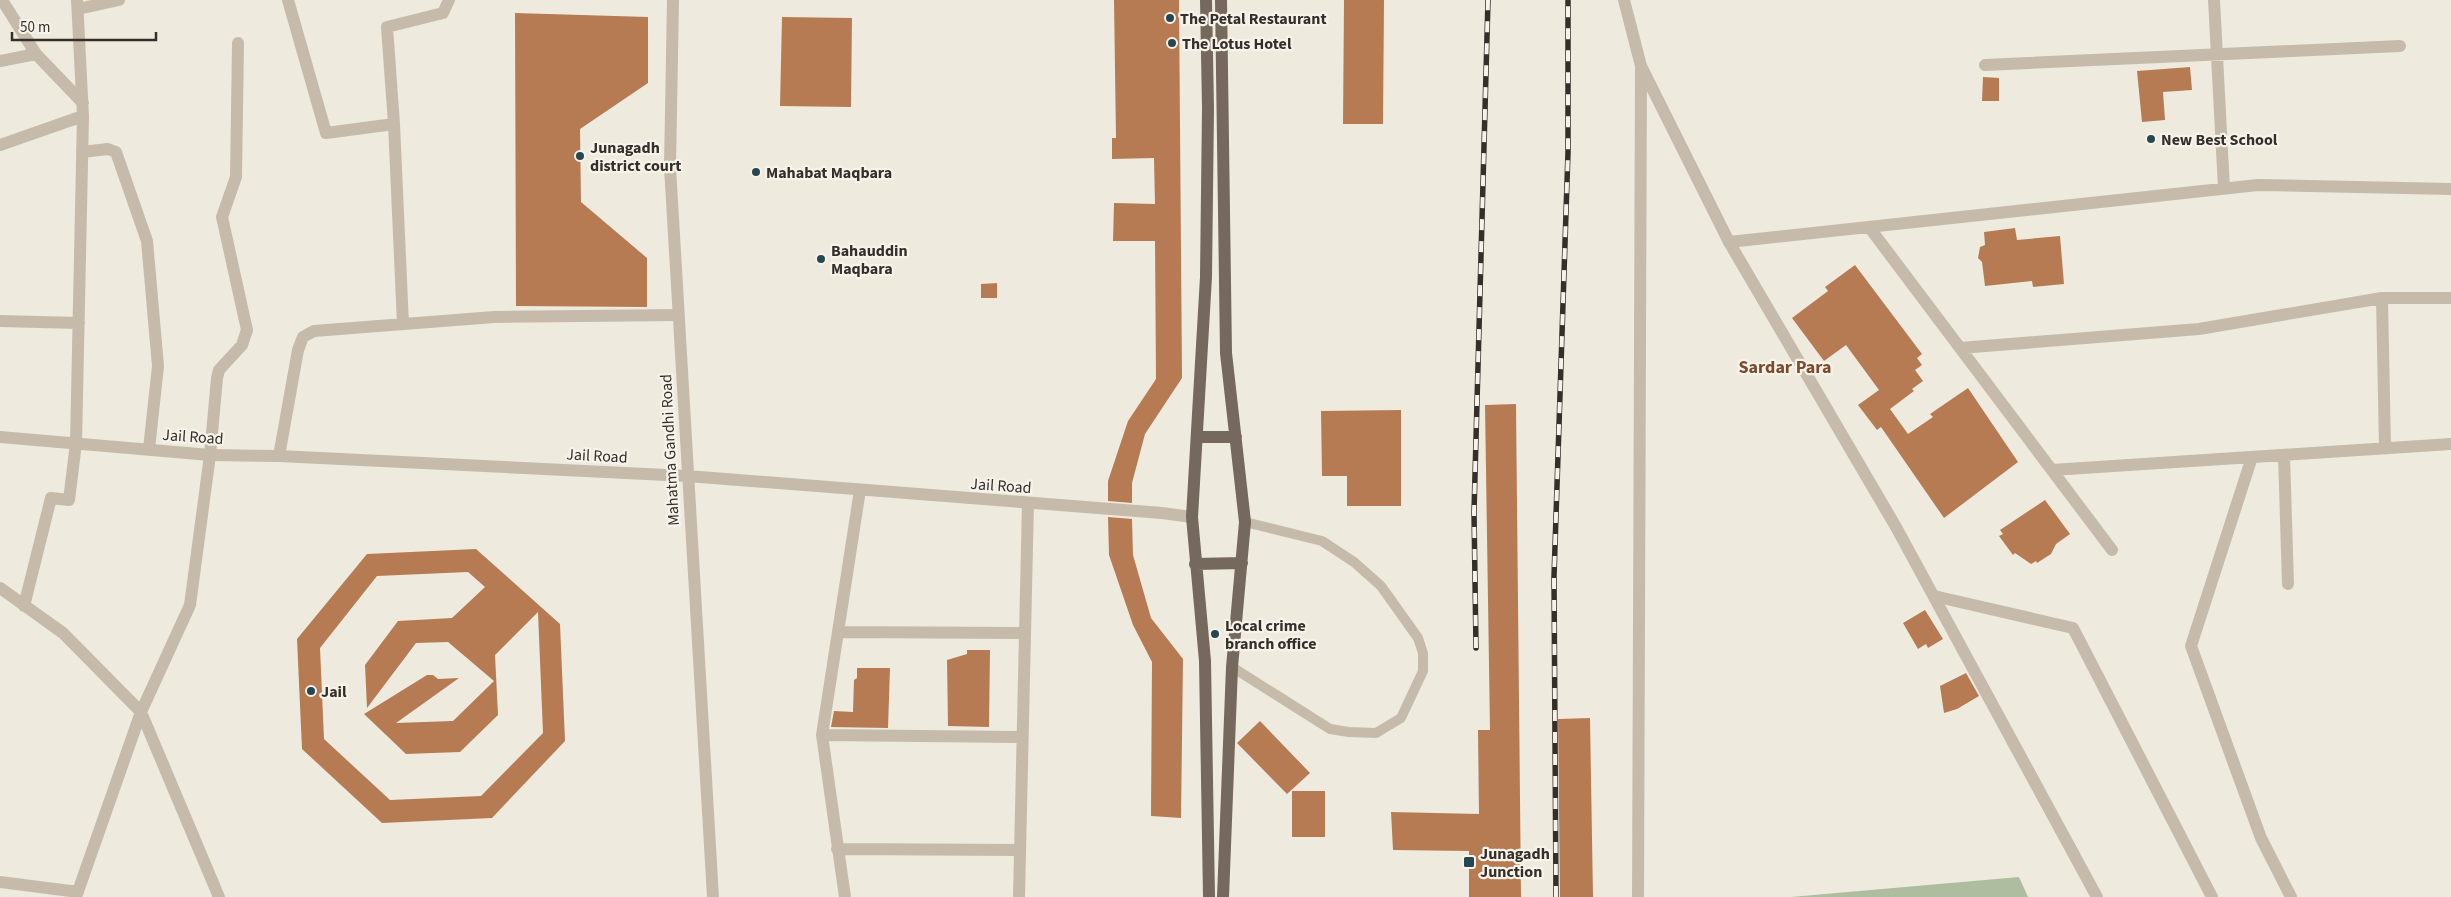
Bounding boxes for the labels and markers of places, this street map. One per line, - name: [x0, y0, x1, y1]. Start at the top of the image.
- place label: The Petal Restaurant: [1180, 8, 1327, 30]
- marker: The Petal Restaurant: [1164, 12, 1176, 24]
- place label: The Lotus Hotel: [1182, 33, 1292, 55]
- marker: The Lotus Hotel: [1166, 37, 1178, 49]
- place label: New Best School: [2161, 129, 2278, 151]
- marker: New Best School: [2145, 133, 2157, 145]
- place label: Junagadh district court: [590, 137, 681, 177]
- marker: Junagadh district court: [574, 150, 586, 162]
- place label: Mahabat Maqbara: [766, 162, 892, 184]
- marker: Mahabat Maqbara: [750, 166, 762, 178]
- place label: Bahauddin Maqbara: [831, 240, 908, 280]
- marker: Bahauddin Maqbara: [815, 253, 827, 265]
- place label: Local crime branch office: [1225, 615, 1317, 655]
- marker: Local crime branch office: [1209, 628, 1221, 640]
- place label: Jail: [321, 681, 347, 703]
- marker: Jail: [305, 685, 317, 697]
- place label: Junagadh Junction: [1480, 843, 1550, 883]
- marker: Junagadh Junction: [1462, 855, 1476, 869]

